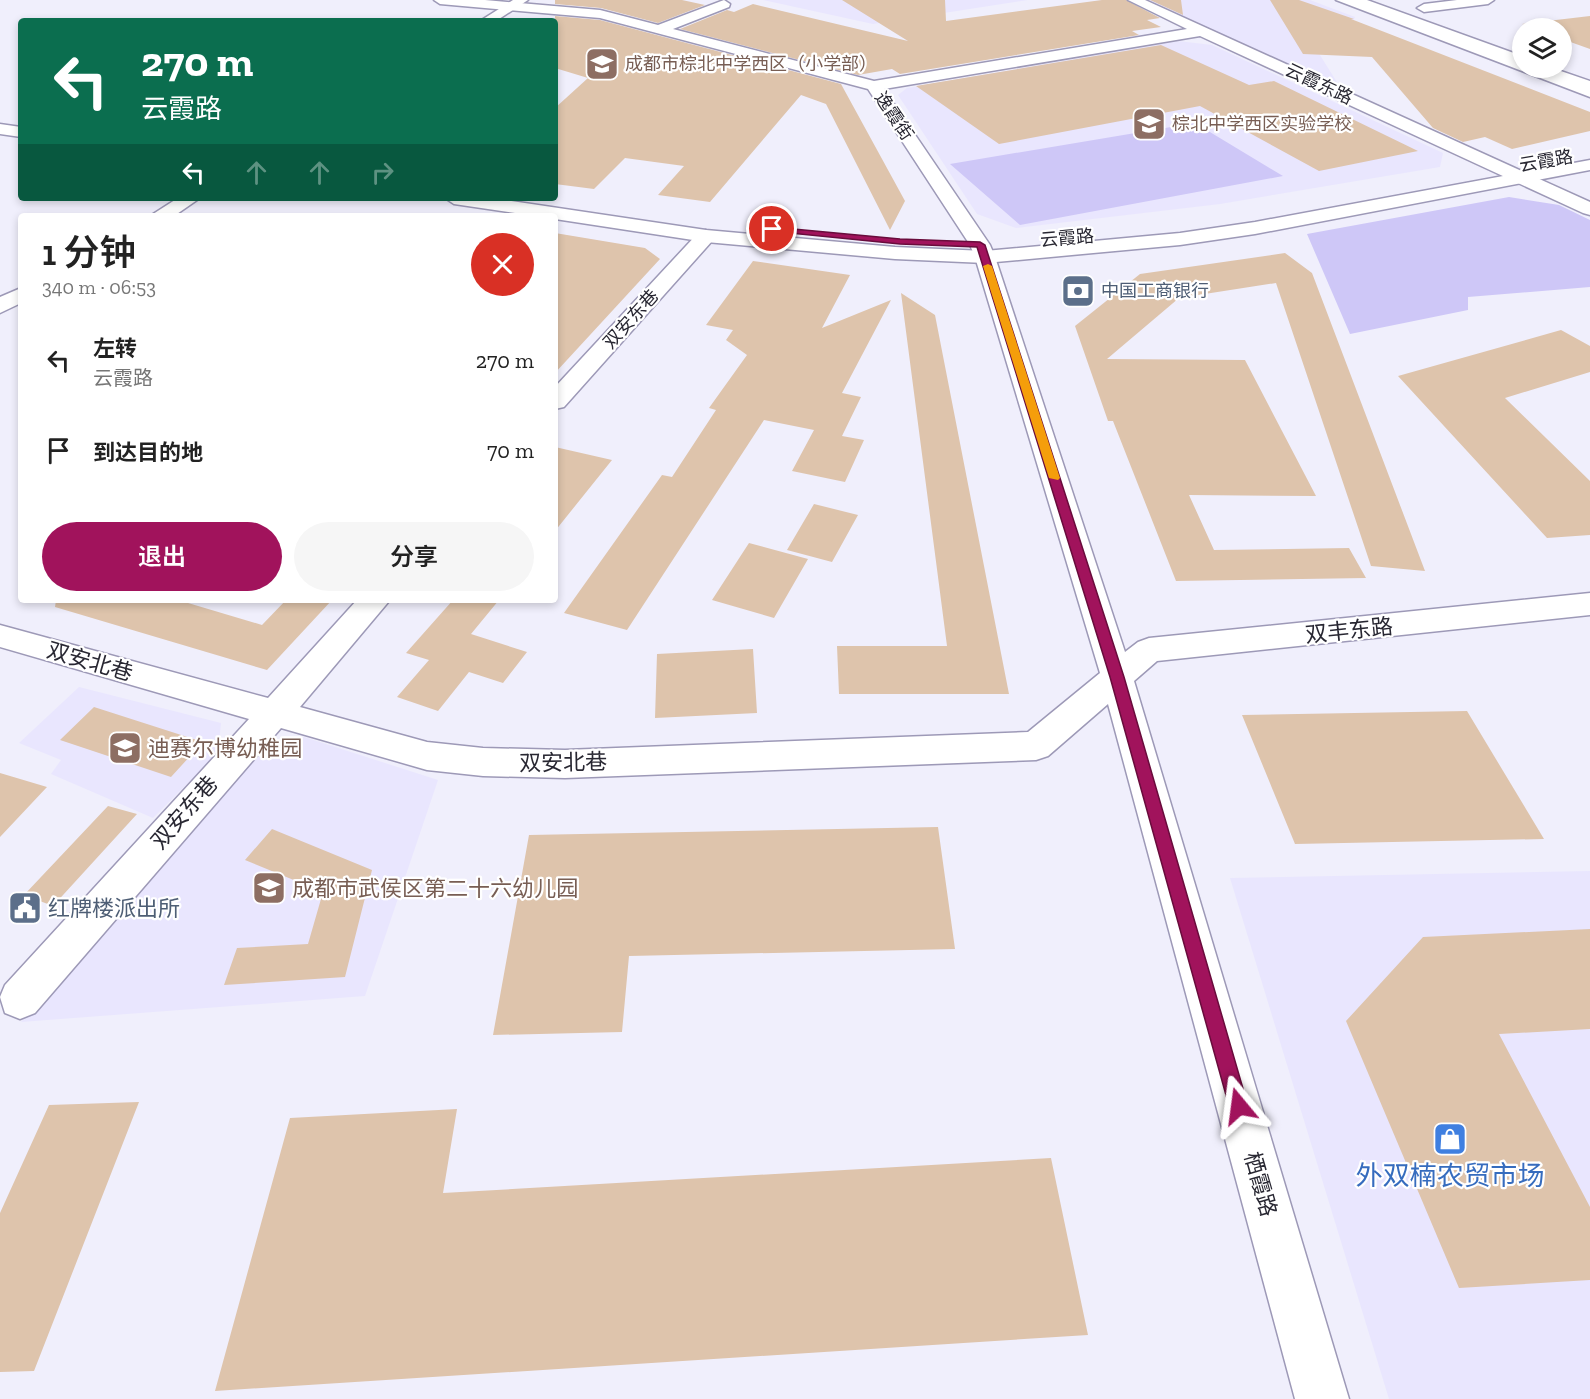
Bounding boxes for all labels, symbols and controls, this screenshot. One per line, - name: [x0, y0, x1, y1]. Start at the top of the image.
- map controls: [1512, 18, 1572, 78]
- button: layers: [1512, 18, 1572, 78]
- text: 270 m: [141, 36, 253, 87]
- icon: left: [42, 42, 120, 120]
- school or university icon: 成都市棕北中学西区（小学部）: [584, 46, 620, 82]
- place label: 成都市棕北中学西区（小学部）: [625, 53, 877, 75]
- street label: 云霞东路: [1282, 59, 1356, 109]
- street label: 逸霞街: [870, 87, 918, 145]
- text: 云霞路: [141, 93, 222, 125]
- school or university icon: 棕北中学西区实验学校: [1131, 106, 1167, 142]
- place label: 棕北中学西区实验学校: [1172, 113, 1352, 135]
- street label: 云霞路: [1518, 145, 1574, 177]
- icon: left: [177, 156, 210, 189]
- icon: ahead: [240, 156, 273, 189]
- icon: ahead: [303, 156, 336, 189]
- icon: right: [366, 156, 399, 189]
- pin: [746, 203, 797, 254]
- icon: arrive: [755, 212, 788, 245]
- street label: 云霞路: [1039, 225, 1095, 251]
- text: 1 分钟: [42, 231, 136, 274]
- button: close: [471, 233, 534, 296]
- bank icon: 中国工商银行: [1060, 273, 1096, 309]
- text: 340 m · 06:53: [42, 275, 156, 299]
- place label: 中国工商银行: [1101, 280, 1209, 302]
- street label: 双安东巷: [599, 285, 663, 353]
- text: 左转: [93, 335, 137, 362]
- icon: left: [42, 344, 75, 377]
- text: 270 m: [476, 347, 534, 374]
- text: 云霞路: [93, 366, 153, 390]
- icon: arrive: [42, 434, 75, 467]
- text: 70 m: [487, 437, 534, 464]
- text: 到达目的地: [93, 439, 203, 466]
- button: 退出: [42, 522, 282, 591]
- button: 分享: [294, 522, 534, 591]
- street label: 双丰东路: [1304, 612, 1394, 649]
- street label: 双安北巷: [44, 636, 136, 687]
- school or university icon: 迪赛尔博幼稚园: [107, 730, 143, 766]
- place label: 迪赛尔博幼稚园: [148, 735, 302, 762]
- street label: 双安北巷: [519, 748, 607, 777]
- street label: 双安东巷: [145, 770, 223, 854]
- school or university icon: 成都市武侯区第二十六幼儿园: [251, 870, 287, 906]
- place label: 成都市武侯区第二十六幼儿园: [292, 875, 578, 902]
- public building icon: 红牌楼派出所: [7, 890, 43, 926]
- place label: 红牌楼派出所: [48, 895, 180, 922]
- position arrow: [1207, 1074, 1271, 1138]
- shop icon: 外双楠农贸市场: [1432, 1121, 1468, 1157]
- street label: 栖霞路: [1238, 1149, 1283, 1220]
- place label: 外双楠农贸市场: [1356, 1160, 1545, 1192]

